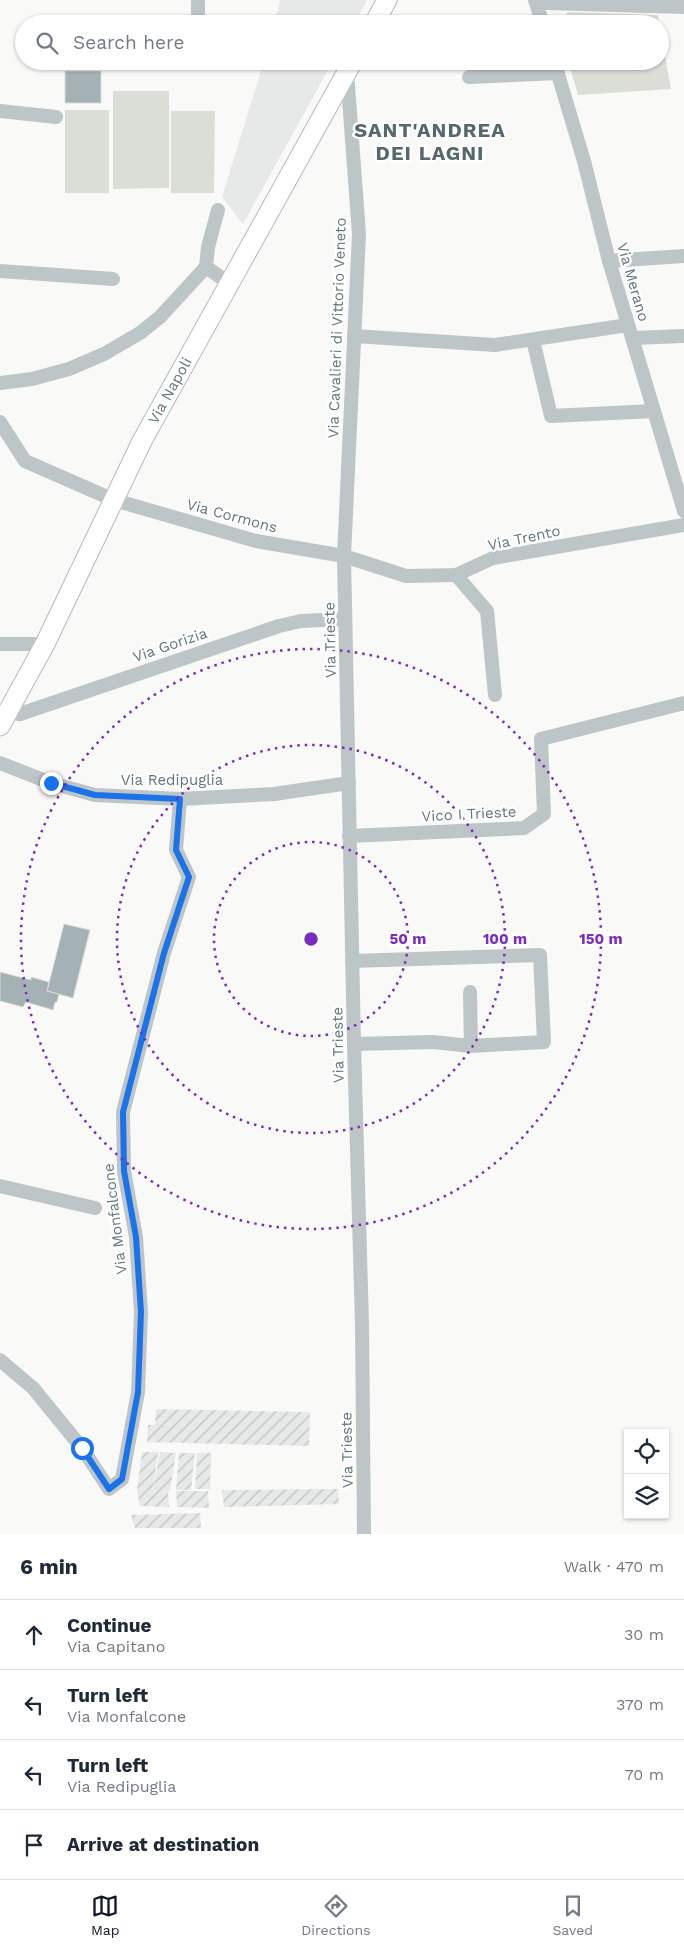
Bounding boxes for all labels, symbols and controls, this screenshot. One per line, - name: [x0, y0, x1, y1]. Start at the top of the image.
- search box: [15, 15, 669, 70]
- icon: search: [33, 29, 61, 57]
- text: Search here: [73, 31, 184, 54]
- district label: SANT'ANDREA DEI LAGNI: [354, 118, 506, 165]
- street label: Via Cavalieri di Vittorio Veneto: [324, 217, 350, 439]
- street label: Via Merano: [613, 241, 653, 323]
- street label: Via Napoli: [144, 354, 196, 427]
- street label: Via Cormons: [185, 495, 279, 537]
- street label: Via Trento: [486, 522, 562, 554]
- street label: Via Trieste: [320, 602, 340, 678]
- street label: Via Gorizia: [130, 624, 210, 666]
- street label: Via Redipuglia: [121, 771, 224, 789]
- route end: [40, 772, 63, 795]
- street label: Vico I Trieste: [421, 803, 517, 825]
- centre of rings: [302, 930, 320, 948]
- text: 50 m: [390, 930, 426, 948]
- text: 100 m: [483, 930, 527, 948]
- text: 150 m: [579, 930, 623, 948]
- street label: Via Trieste: [328, 1007, 348, 1083]
- street label: Via Monfalcone: [99, 1162, 131, 1276]
- street label: Via Trieste: [337, 1412, 357, 1488]
- map controls: [624, 1429, 669, 1519]
- button: locate: [624, 1429, 669, 1474]
- route start: [71, 1437, 94, 1460]
- button: layers: [624, 1474, 669, 1519]
- text: 6 min: [20, 1554, 78, 1579]
- text: Walk · 470 m: [564, 1557, 664, 1576]
- text: Continue: [67, 1614, 151, 1637]
- icon: ahead: [20, 1621, 48, 1649]
- text: 30 m: [624, 1625, 664, 1644]
- text: Via Capitano: [67, 1637, 165, 1656]
- text: Turn left: [67, 1684, 148, 1707]
- icon: left: [20, 1691, 48, 1719]
- text: 370 m: [616, 1695, 664, 1714]
- text: Via Monfalcone: [67, 1707, 186, 1726]
- text: Turn left: [67, 1754, 148, 1777]
- icon: left: [20, 1761, 48, 1789]
- text: 70 m: [625, 1765, 664, 1784]
- text: Via Redipuglia: [67, 1777, 176, 1796]
- icon: arrive: [20, 1831, 48, 1859]
- text: Arrive at destination: [67, 1833, 259, 1856]
- tab: Map: [91, 1892, 120, 1938]
- tab: Directions: [301, 1892, 371, 1938]
- tab: Saved: [552, 1892, 593, 1938]

